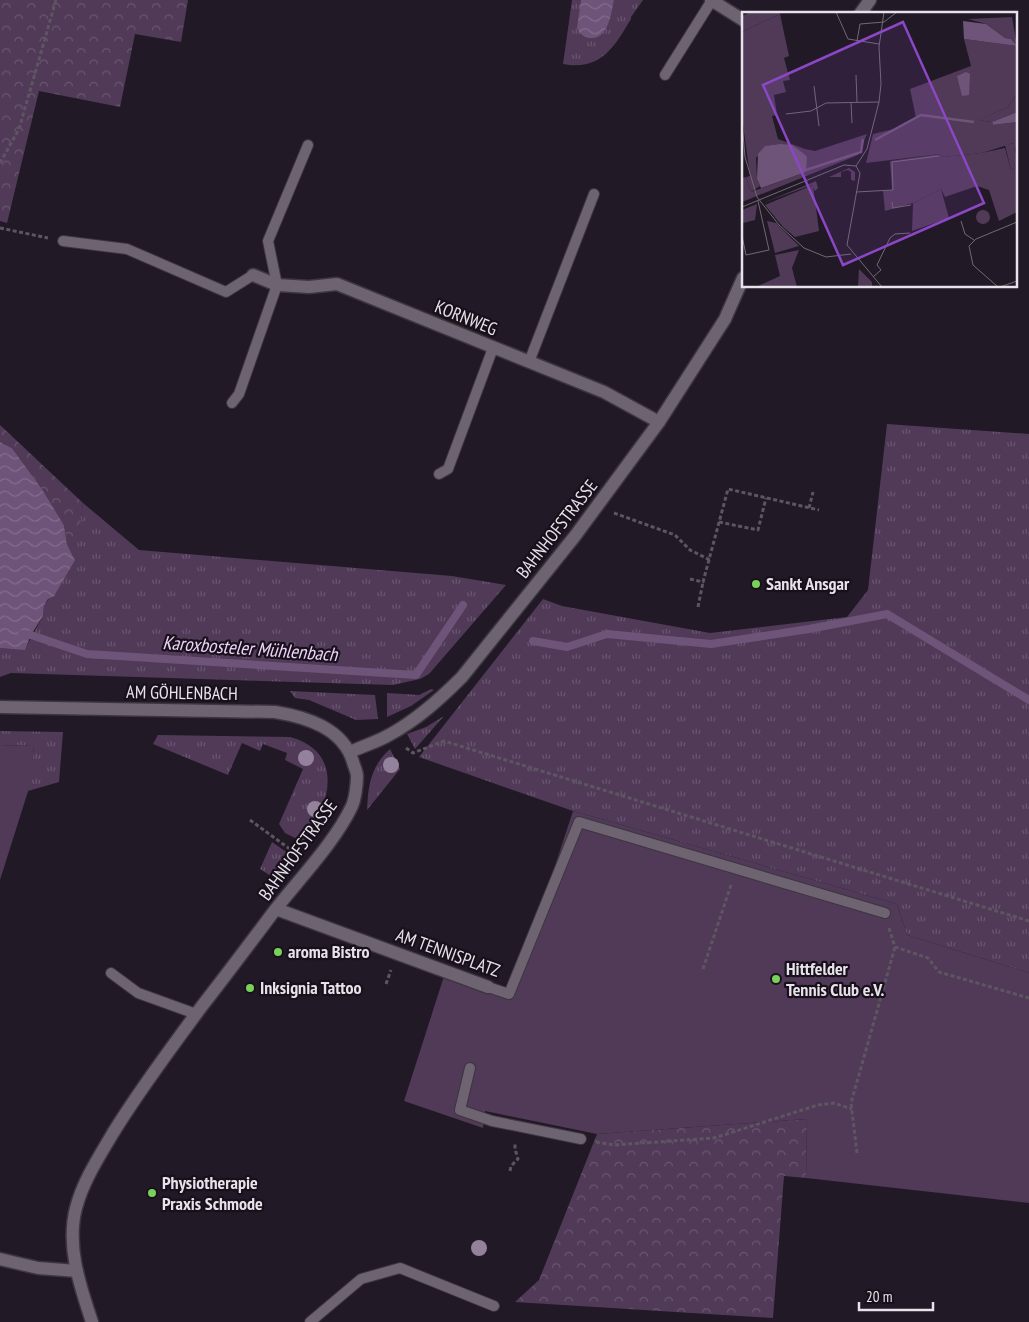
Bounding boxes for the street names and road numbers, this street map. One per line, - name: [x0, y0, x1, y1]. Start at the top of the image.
- street label: KORNWEG: [432, 295, 501, 340]
- street label: BAHNHOFSTRASSE: [511, 475, 602, 583]
- street label: AM GÖHLENBACH: [126, 680, 238, 705]
- street label: BAHNHOFSTRASSE: [253, 795, 342, 905]
- street label: AM TENNISPLATZ: [393, 923, 503, 982]

